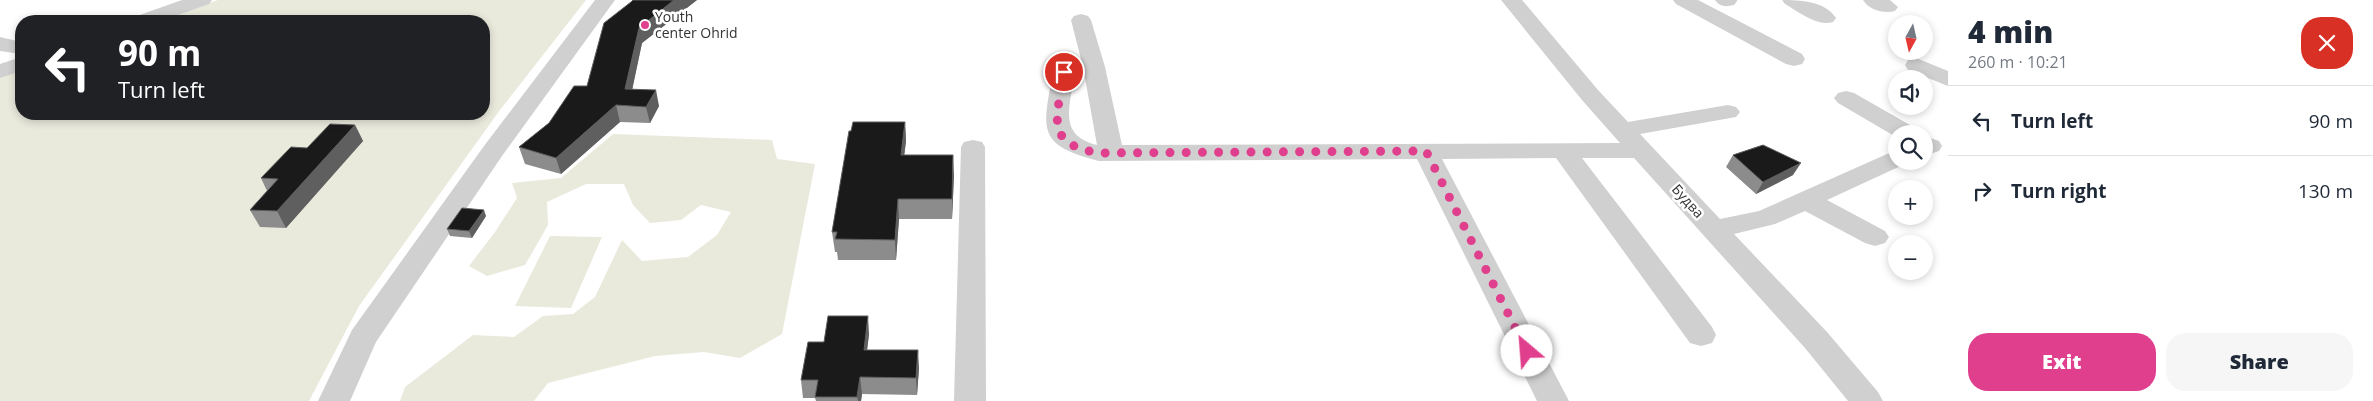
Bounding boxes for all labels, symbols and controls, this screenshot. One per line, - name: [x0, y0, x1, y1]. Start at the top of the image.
- place label: Youth center Ohrid: [655, 7, 738, 42]
- text: 4 min: [1968, 11, 2053, 52]
- north arrow: [1888, 15, 1932, 60]
- map controls: [1888, 15, 1933, 280]
- button: close: [2301, 17, 2353, 69]
- marker: Youth center Ohrid: [639, 19, 651, 31]
- text: 90 m: [118, 29, 201, 76]
- icon: left: [35, 35, 100, 100]
- pin: [1043, 51, 1085, 93]
- text: 260 m · 10:21: [1968, 51, 2068, 73]
- icon: arrive: [1050, 58, 1078, 86]
- button: sound: [1888, 70, 1933, 115]
- text: Turn left: [118, 74, 205, 104]
- icon: left: [1968, 107, 1996, 135]
- text: Turn left: [2011, 108, 2093, 134]
- text: 90 m: [2309, 108, 2353, 134]
- button: search: [1888, 125, 1933, 170]
- icon: right: [1968, 177, 1996, 205]
- text: Turn right: [2011, 178, 2106, 204]
- text: 130 m: [2298, 178, 2353, 204]
- street label: Будва: [1668, 180, 1709, 222]
- button: +: [1888, 180, 1933, 225]
- button: −: [1888, 235, 1933, 280]
- position arrow: [1500, 324, 1552, 376]
- button: Exit: [1968, 333, 2156, 391]
- button: Share: [2166, 333, 2353, 391]

